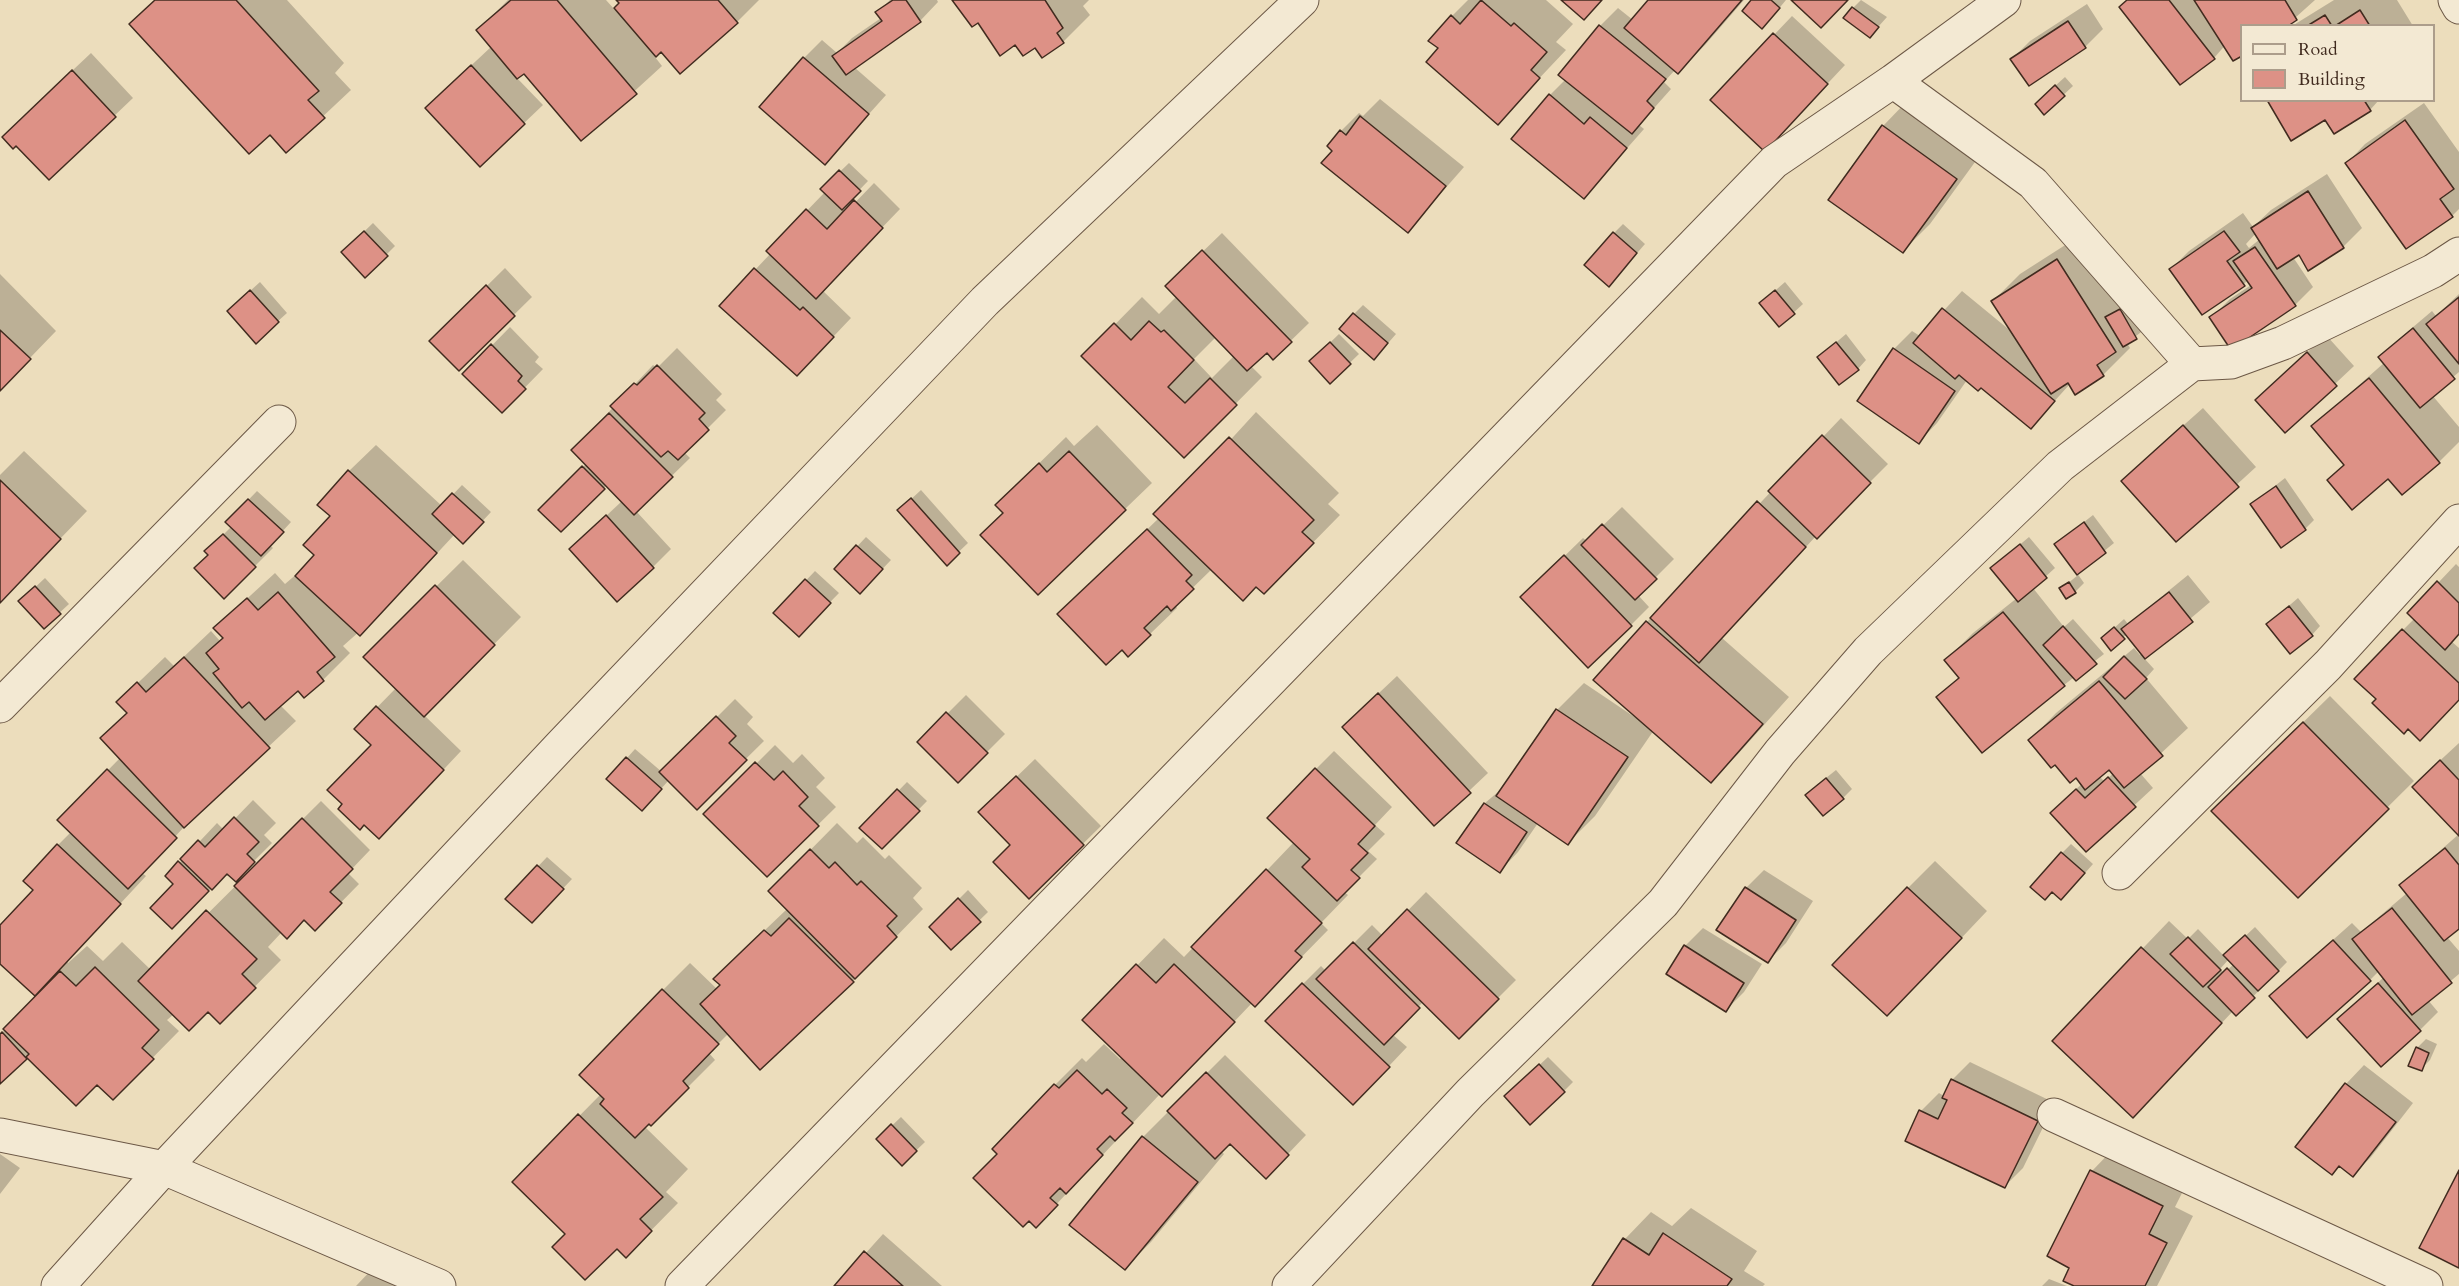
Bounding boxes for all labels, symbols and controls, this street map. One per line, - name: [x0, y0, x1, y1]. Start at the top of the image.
- legend: [2240, 24, 2435, 102]
- text: Road: [2298, 37, 2338, 62]
- text: Building: [2298, 67, 2365, 92]

